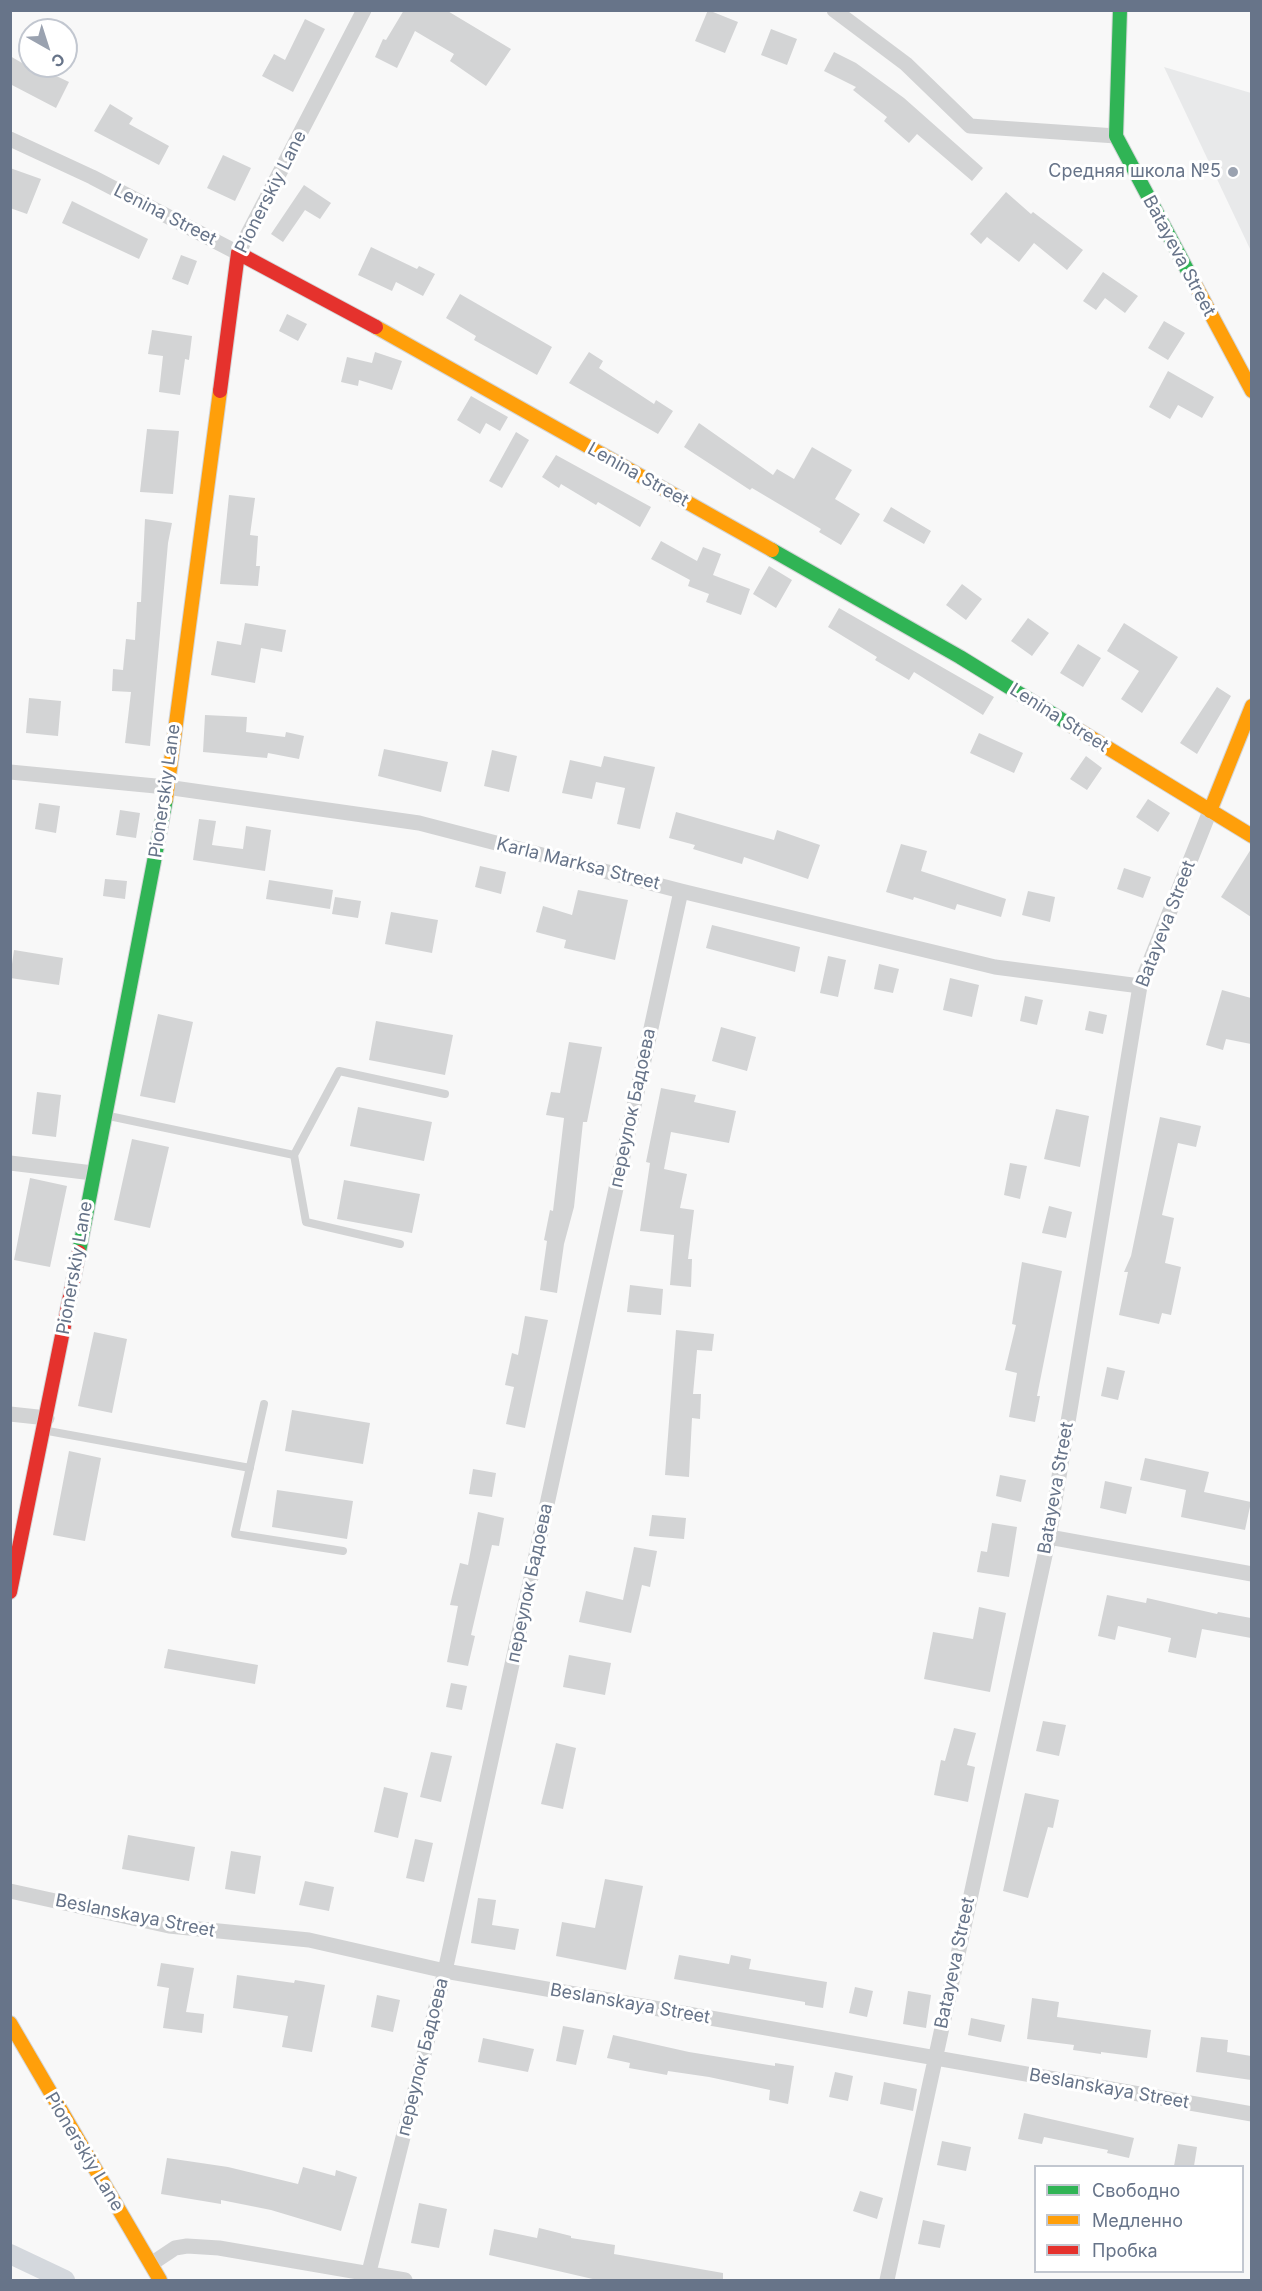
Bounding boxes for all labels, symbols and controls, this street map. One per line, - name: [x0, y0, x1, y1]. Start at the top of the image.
- north arrow: [18, 18, 78, 78]
- text: С: [47, 49, 69, 72]
- street label: Pionerskiy Lane: [231, 127, 311, 257]
- place label: Средняя школа №5: [1048, 161, 1221, 183]
- marker: Средняя школа №5: [1226, 165, 1240, 179]
- street label: Lenina Street: [110, 180, 220, 250]
- street label: Batayeva Street: [1138, 192, 1220, 320]
- street label: Lenina Street: [584, 438, 692, 512]
- street label: Lenina Street: [1006, 679, 1112, 757]
- street label: Pionerskiy Lane: [145, 723, 185, 859]
- street label: Karla Marksa Street: [494, 833, 662, 895]
- street label: Batayeva Street: [1132, 858, 1200, 990]
- street label: переулок Бадоева: [606, 1026, 660, 1190]
- street label: Pionerskiy Lane: [53, 1200, 97, 1336]
- street label: Batayeva Street: [1034, 1420, 1078, 1556]
- street label: переулок Бадоева: [503, 1501, 557, 1665]
- street label: Beslanskaya Street: [53, 1890, 217, 1942]
- street label: Batayeva Street: [931, 1895, 979, 2031]
- street label: переулок Бадоева: [393, 1976, 453, 2138]
- street label: Beslanskaya Street: [548, 1979, 712, 2029]
- street label: Beslanskaya Street: [1027, 2064, 1191, 2114]
- street label: Pionerskiy Lane: [40, 2089, 128, 2215]
- legend: [1034, 2165, 1244, 2273]
- text: Свободно: [1092, 2180, 1180, 2201]
- text: Медленно: [1092, 2210, 1183, 2231]
- text: Пробка: [1092, 2240, 1158, 2261]

